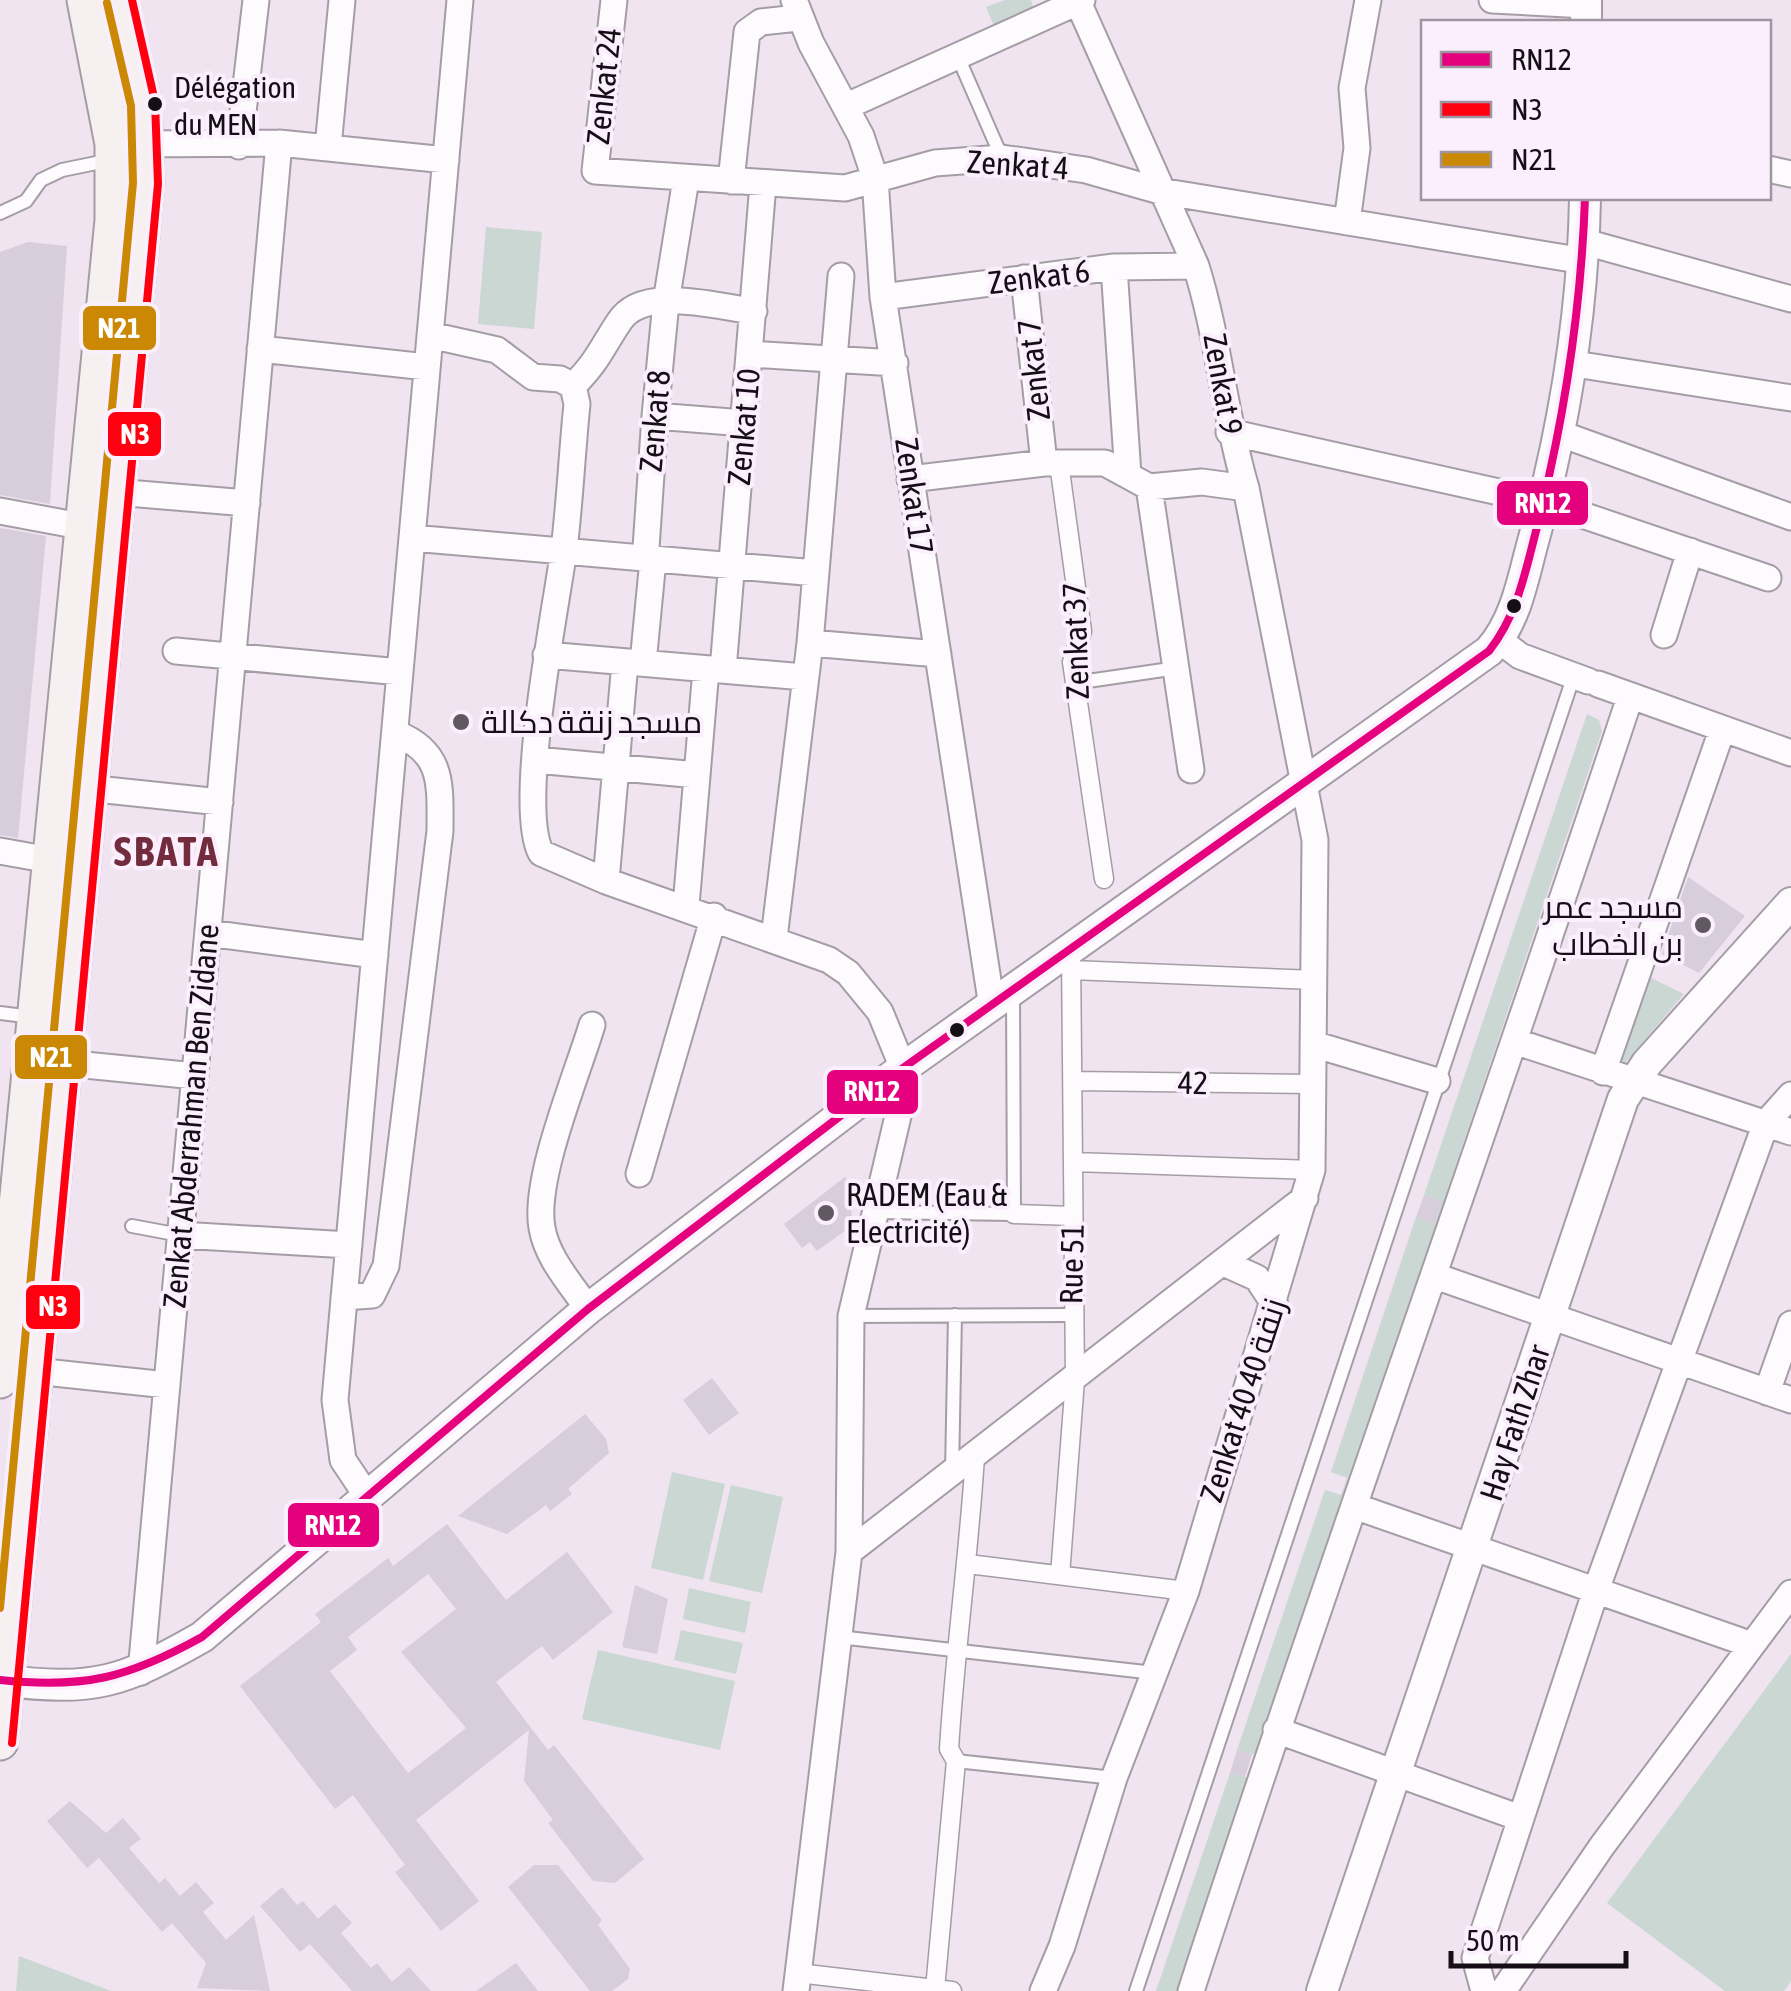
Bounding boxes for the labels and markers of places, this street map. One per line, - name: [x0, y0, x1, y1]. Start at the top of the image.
- place label: Délégation du MEN: [174, 70, 296, 141]
- marker: Délégation du MEN: [145, 94, 165, 114]
- unlabelled marker: [1504, 596, 1524, 616]
- place label: مسجد زنقة دكالة: [481, 703, 702, 740]
- marker: مسجد زنقة دكالة: [450, 711, 472, 733]
- place label: مسجد عمر بن الخطاب: [1542, 888, 1683, 963]
- marker: مسجد عمر بن الخطاب: [1692, 914, 1714, 936]
- unlabelled marker: [947, 1020, 967, 1040]
- place label: RADEM (Eau & Electricité): [846, 1176, 1008, 1250]
- marker: RADEM (Eau & Electricité): [815, 1202, 837, 1224]

